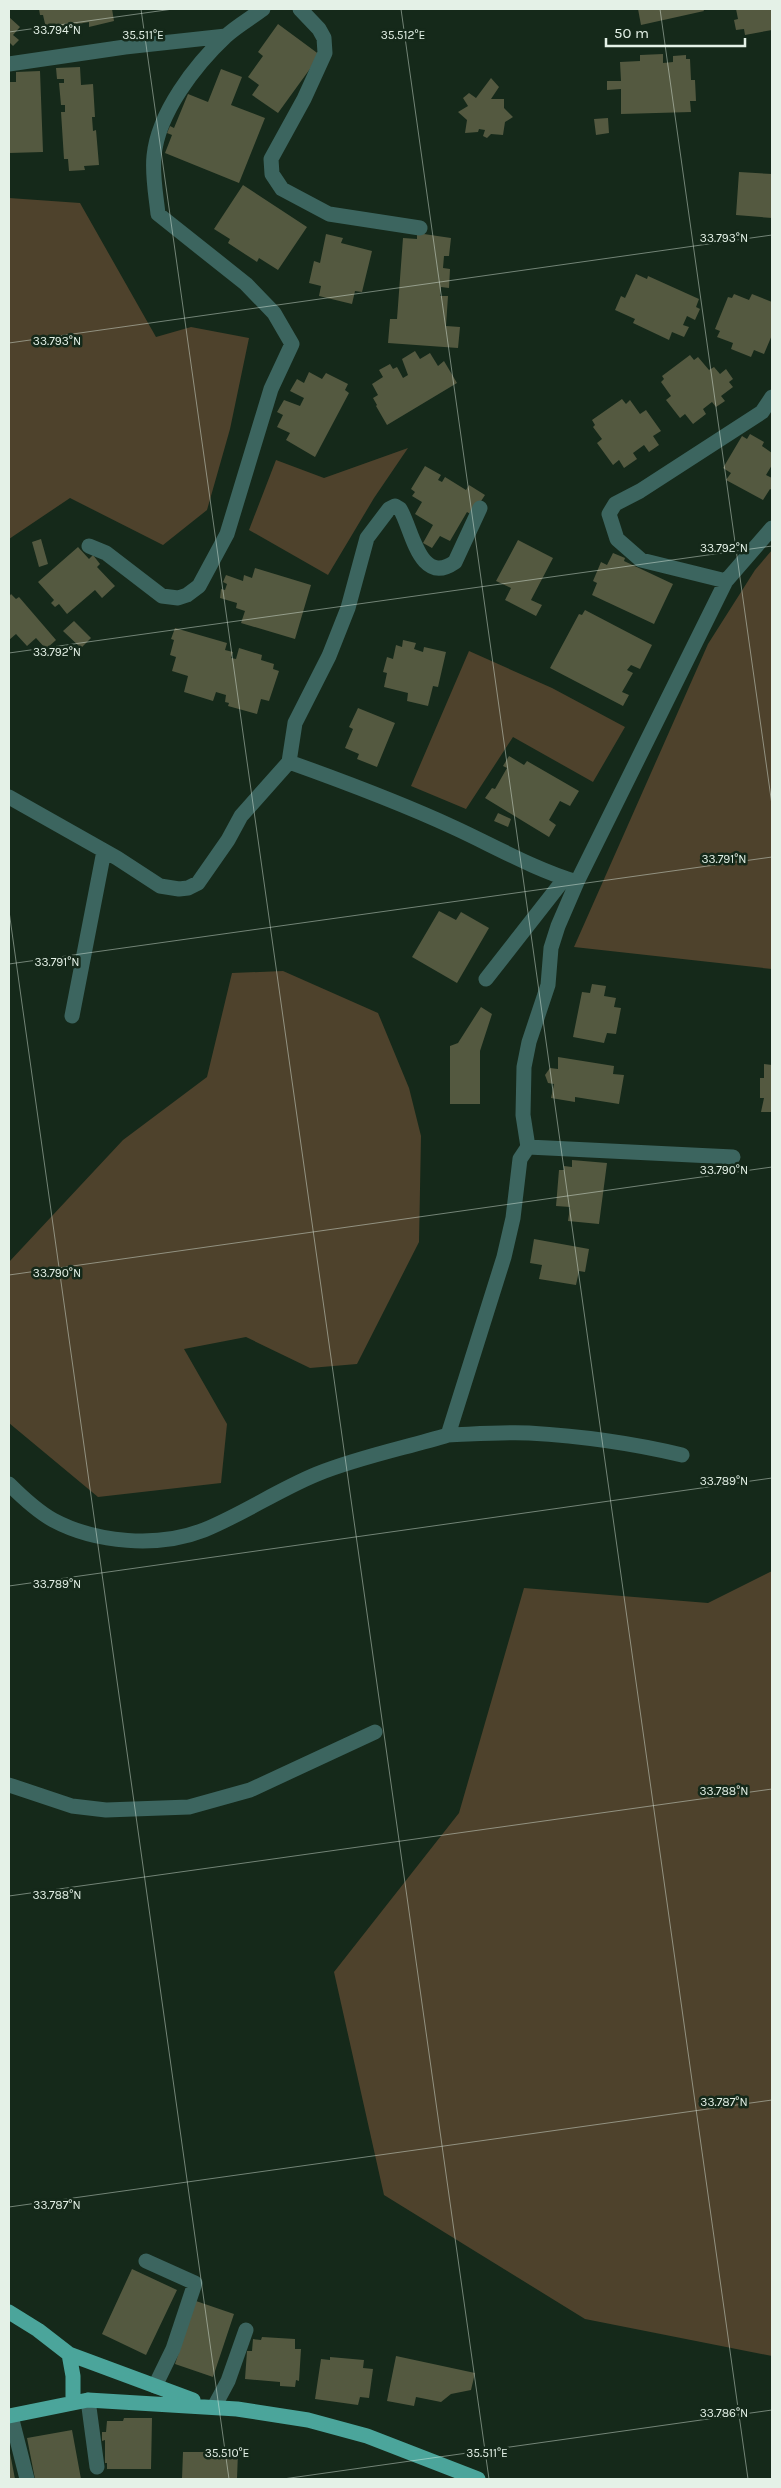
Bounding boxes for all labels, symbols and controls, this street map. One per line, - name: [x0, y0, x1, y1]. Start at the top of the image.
- scale bar: [606, 15, 745, 47]
- text: 33.794°N: [33, 23, 81, 37]
- text: 50 m: [614, 24, 649, 42]
- text: 35.511°E: [122, 28, 164, 42]
- text: 35.512°E: [381, 28, 425, 42]
- text: 33.793°N: [700, 231, 748, 245]
- text: 33.793°N: [33, 334, 81, 348]
- text: 33.792°N: [700, 541, 748, 555]
- text: 33.792°N: [33, 645, 81, 659]
- text: 33.791°N: [701, 852, 747, 866]
- text: 33.791°N: [34, 955, 80, 969]
- text: 33.790°N: [700, 1163, 748, 1177]
- text: 33.790°N: [33, 1266, 81, 1280]
- text: 33.789°N: [700, 1474, 748, 1488]
- text: 33.789°N: [33, 1577, 81, 1591]
- text: 33.788°N: [700, 1784, 749, 1798]
- text: 33.788°N: [33, 1888, 82, 1902]
- text: 33.787°N: [700, 2095, 748, 2109]
- text: 33.787°N: [33, 2198, 81, 2212]
- text: 33.786°N: [700, 2406, 748, 2420]
- text: 35.510°E: [205, 2446, 249, 2460]
- text: 35.511°E: [466, 2446, 508, 2460]

